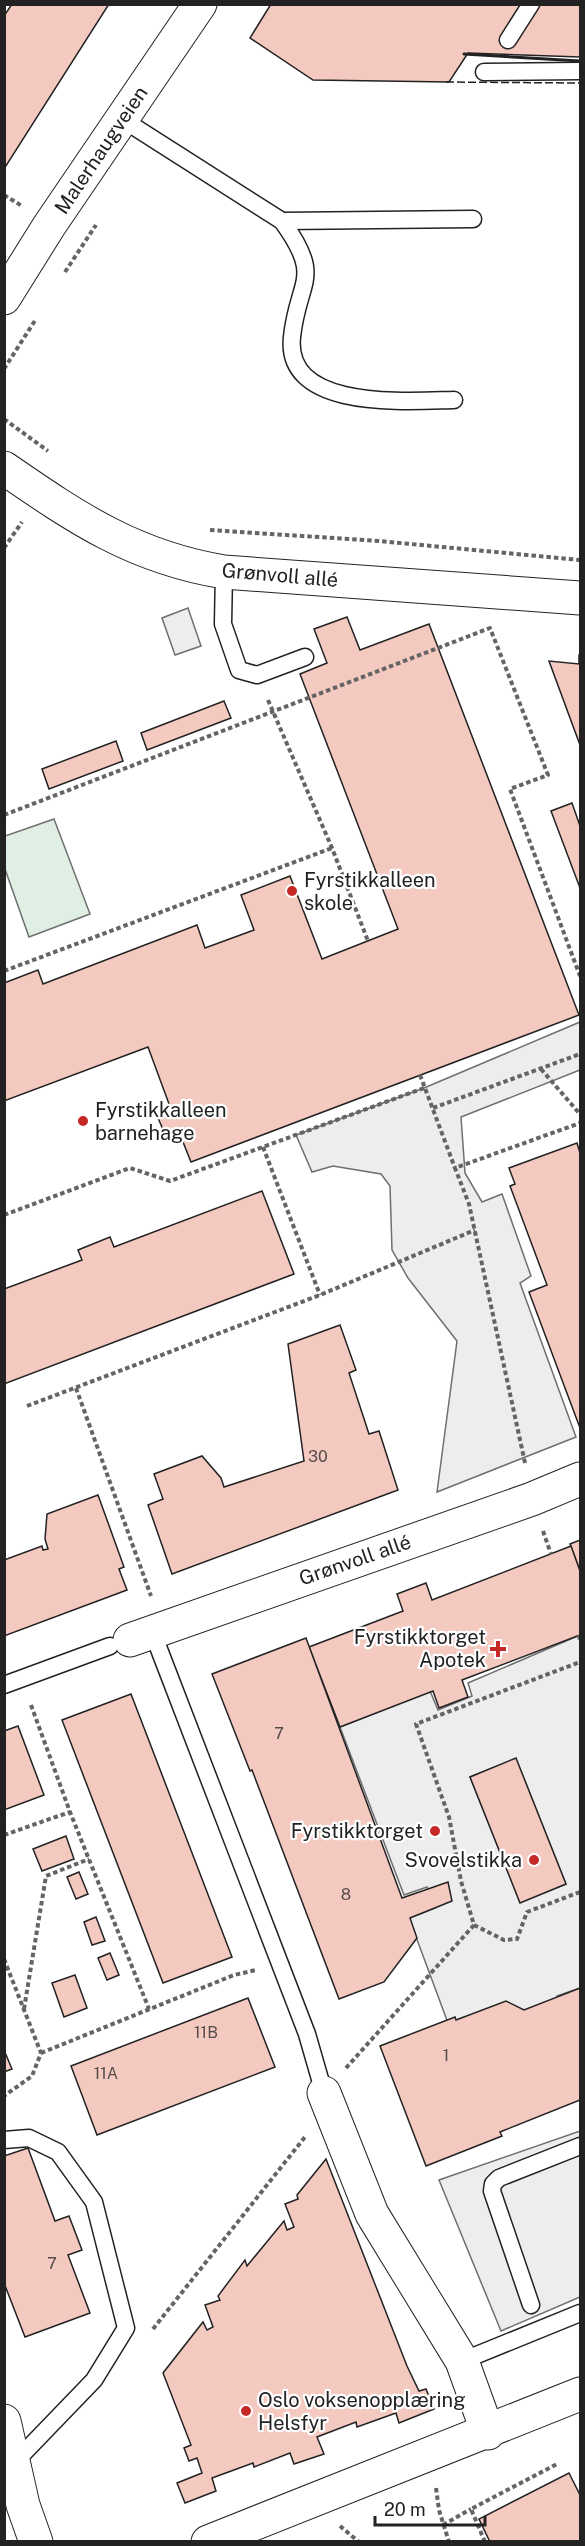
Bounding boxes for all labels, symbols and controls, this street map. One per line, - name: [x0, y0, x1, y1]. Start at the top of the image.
- street label: Malerhaugveien: [49, 82, 153, 218]
- street label: Grønvoll allé: [221, 558, 339, 592]
- place label: Fyrstikkalleen skole: [304, 868, 436, 915]
- marker: Fyrstikkalleen skole: [285, 884, 299, 898]
- place label: Fyrstikkalleen barnehage: [95, 1098, 227, 1145]
- marker: Fyrstikkalleen barnehage: [76, 1114, 90, 1128]
- house number: 30: [308, 1447, 328, 1466]
- street label: Grønvoll allé: [296, 1530, 414, 1590]
- place label: Fyrstikktorget Apotek: [354, 1625, 486, 1672]
- marker: Fyrstikktorget Apotek: [491, 1642, 505, 1656]
- house number: 7: [274, 1724, 284, 1743]
- place label: Fyrstikktorget: [291, 1819, 423, 1843]
- marker: Fyrstikktorget: [428, 1824, 442, 1838]
- place label: Svovelstikka: [404, 1848, 522, 1872]
- marker: Svovelstikka: [527, 1853, 541, 1867]
- house number: 8: [341, 1885, 351, 1904]
- house number: 11B: [194, 2023, 218, 2042]
- house number: 1: [443, 2046, 449, 2065]
- house number: 11A: [94, 2064, 118, 2083]
- house number: 7: [47, 2254, 57, 2273]
- place label: Oslo voksenopplæring Helsfyr: [258, 2388, 466, 2435]
- marker: Oslo voksenopplæring Helsfyr: [239, 2404, 253, 2418]
- scale bar: [375, 2489, 484, 2527]
- text: 20 m: [384, 2499, 426, 2520]

